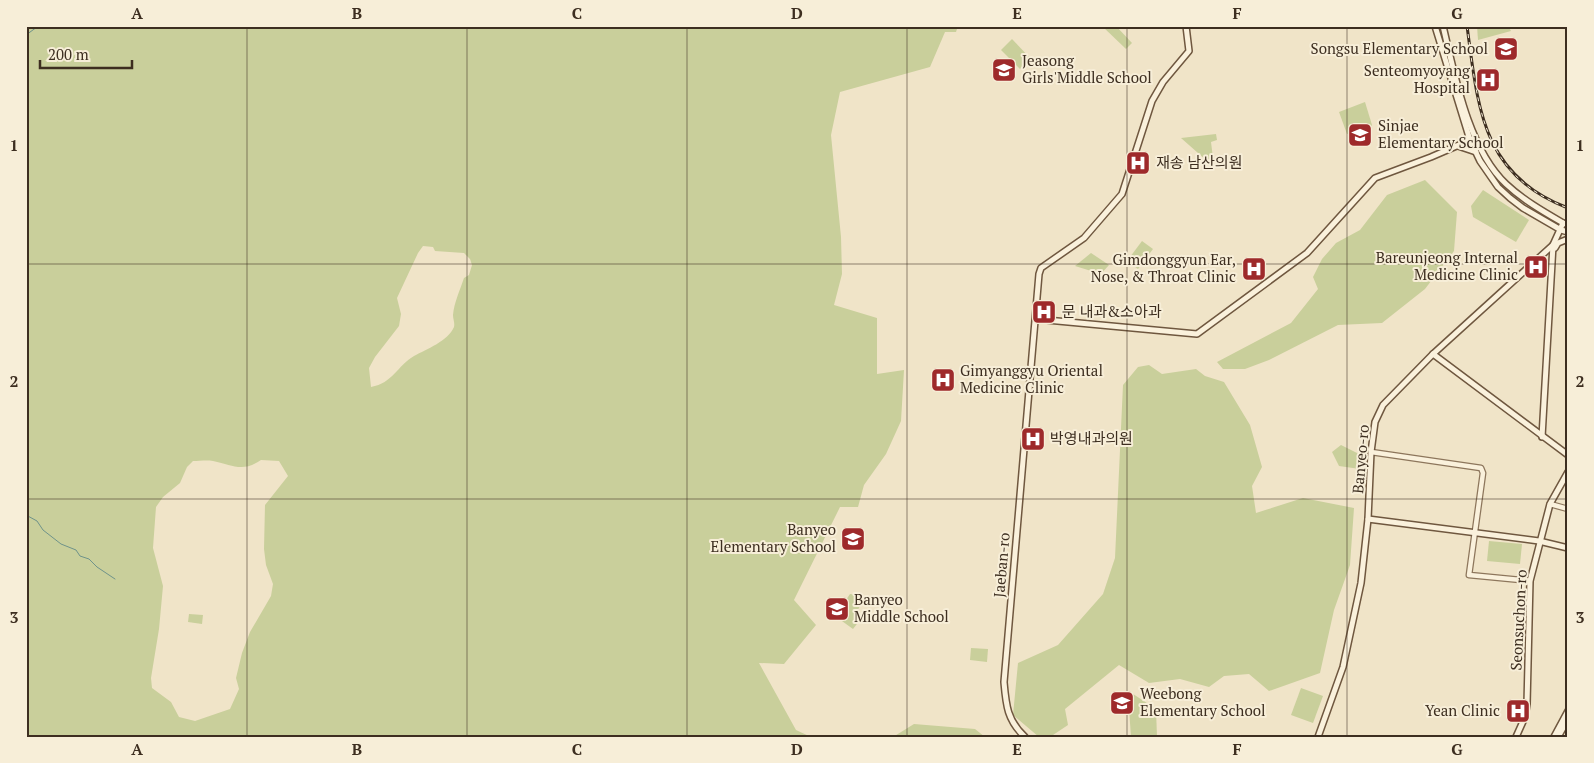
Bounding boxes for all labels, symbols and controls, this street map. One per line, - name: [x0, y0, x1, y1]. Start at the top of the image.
- text: A: [131, 2, 143, 24]
- text: B: [352, 2, 362, 24]
- text: C: [572, 2, 582, 24]
- text: D: [791, 2, 803, 24]
- text: E: [1012, 2, 1022, 24]
- text: F: [1232, 2, 1242, 24]
- text: G: [1451, 2, 1463, 24]
- school or university icon: Songsu Elementary School: [1493, 36, 1519, 62]
- scale bar: [40, 38, 132, 70]
- place label: Songsu Elementary School: [1311, 38, 1488, 58]
- text: 200 m: [48, 44, 89, 64]
- place label: Jeasong Girls'Middle School: [1022, 50, 1152, 87]
- school or university icon: Jeasong Girls'Middle School: [991, 57, 1017, 83]
- place label: Senteomyoyang Hospital: [1364, 60, 1471, 97]
- hospital icon: Senteomyoyang Hospital: [1475, 67, 1501, 93]
- place label: Sinjae Elementary School: [1378, 115, 1504, 152]
- school or university icon: Sinjae Elementary School: [1347, 122, 1373, 148]
- text: 1: [9, 134, 19, 156]
- text: 1: [1575, 134, 1585, 156]
- hospital icon: 재송 남산의원: [1125, 150, 1151, 176]
- place label: 재송 남산의원: [1156, 152, 1242, 172]
- place label: Bareunjeong Internal Medicine Clinic: [1376, 247, 1518, 284]
- place label: Gimdonggyun Ear, Nose, & Throat Clinic: [1091, 249, 1236, 286]
- hospital icon: Bareunjeong Internal Medicine Clinic: [1523, 254, 1549, 280]
- hospital icon: Gimdonggyun Ear, Nose, & Throat Clinic: [1241, 256, 1267, 282]
- hospital icon: 문 내과&소아과: [1031, 299, 1057, 325]
- place label: 문 내과&소아과: [1062, 301, 1162, 321]
- place label: Gimyanggyu Oriental Medicine Clinic: [960, 360, 1103, 397]
- hospital icon: Gimyanggyu Oriental Medicine Clinic: [930, 367, 956, 393]
- text: 2: [9, 370, 19, 392]
- text: 2: [1575, 370, 1585, 392]
- street label: Banyeo-ro: [1347, 424, 1373, 494]
- hospital icon: 박영내과의원: [1020, 426, 1046, 452]
- place label: 박영내과의원: [1050, 428, 1133, 448]
- place label: Banyeo Elementary School: [710, 519, 836, 556]
- school or university icon: Banyeo Elementary School: [840, 526, 866, 552]
- street label: Jaeban-ro: [988, 532, 1014, 598]
- street label: Seonsuchon-ro: [1505, 569, 1531, 671]
- place label: Banyeo Middle School: [854, 589, 949, 626]
- school or university icon: Banyeo Middle School: [824, 596, 850, 622]
- text: 3: [9, 606, 19, 628]
- text: 3: [1575, 606, 1585, 628]
- place label: Weebong Elementary School: [1140, 683, 1266, 720]
- school or university icon: Weebong Elementary School: [1109, 690, 1135, 716]
- hospital icon: Yean Clinic: [1505, 698, 1531, 724]
- place label: Yean Clinic: [1425, 700, 1500, 720]
- text: A: [131, 738, 143, 760]
- text: B: [352, 738, 362, 760]
- text: C: [572, 738, 582, 760]
- text: D: [791, 738, 803, 760]
- text: E: [1012, 738, 1022, 760]
- text: F: [1232, 738, 1242, 760]
- text: G: [1451, 738, 1463, 760]

